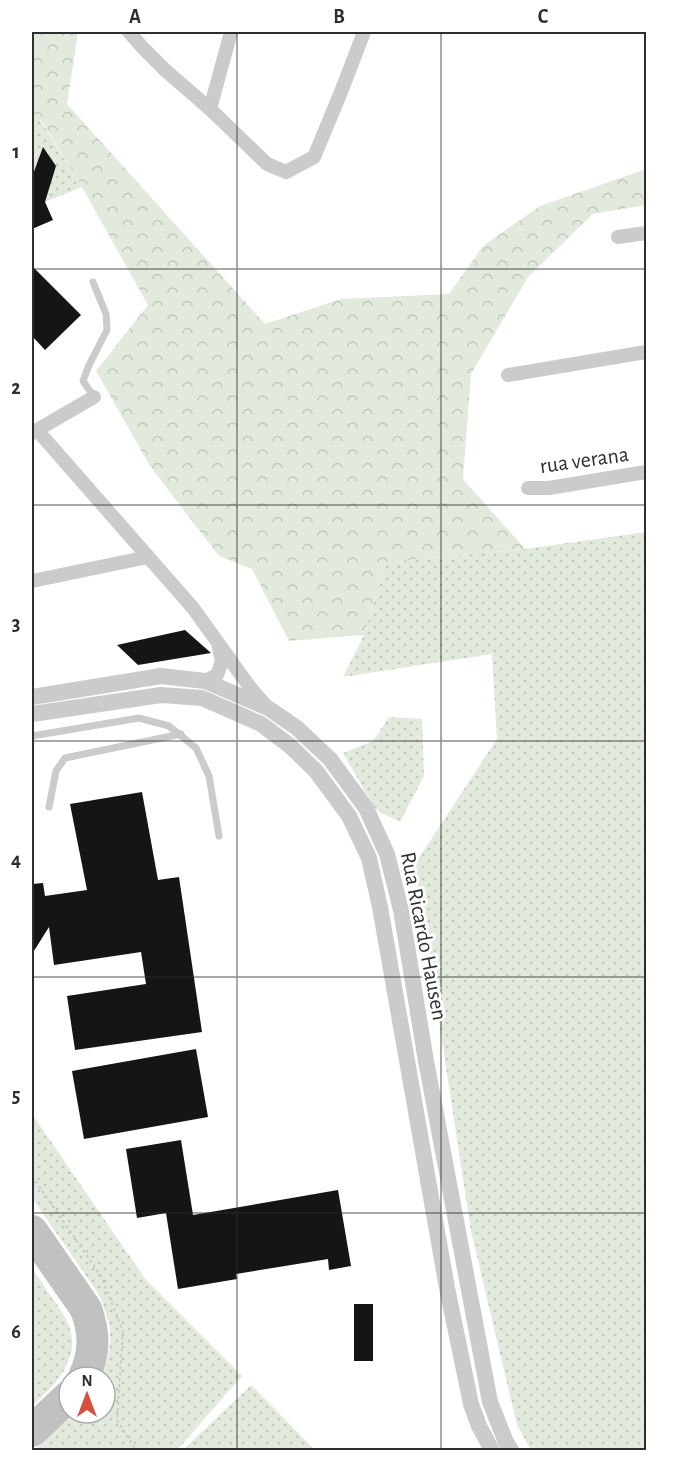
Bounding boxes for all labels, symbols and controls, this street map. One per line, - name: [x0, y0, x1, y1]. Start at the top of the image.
- text: A: [129, 7, 141, 27]
- text: B: [333, 7, 345, 27]
- text: C: [538, 7, 549, 27]
- text: 1: [12, 142, 20, 162]
- text: 2: [11, 378, 21, 398]
- street label: rua verana: [538, 443, 630, 477]
- text: 3: [12, 614, 20, 634]
- text: 4: [11, 850, 21, 870]
- street label: Rua Ricardo Hausen: [397, 850, 451, 1022]
- text: 5: [12, 1086, 20, 1106]
- text: 6: [11, 1322, 21, 1342]
- north arrow: [57, 1365, 117, 1425]
- text: N: [81, 1373, 93, 1389]

